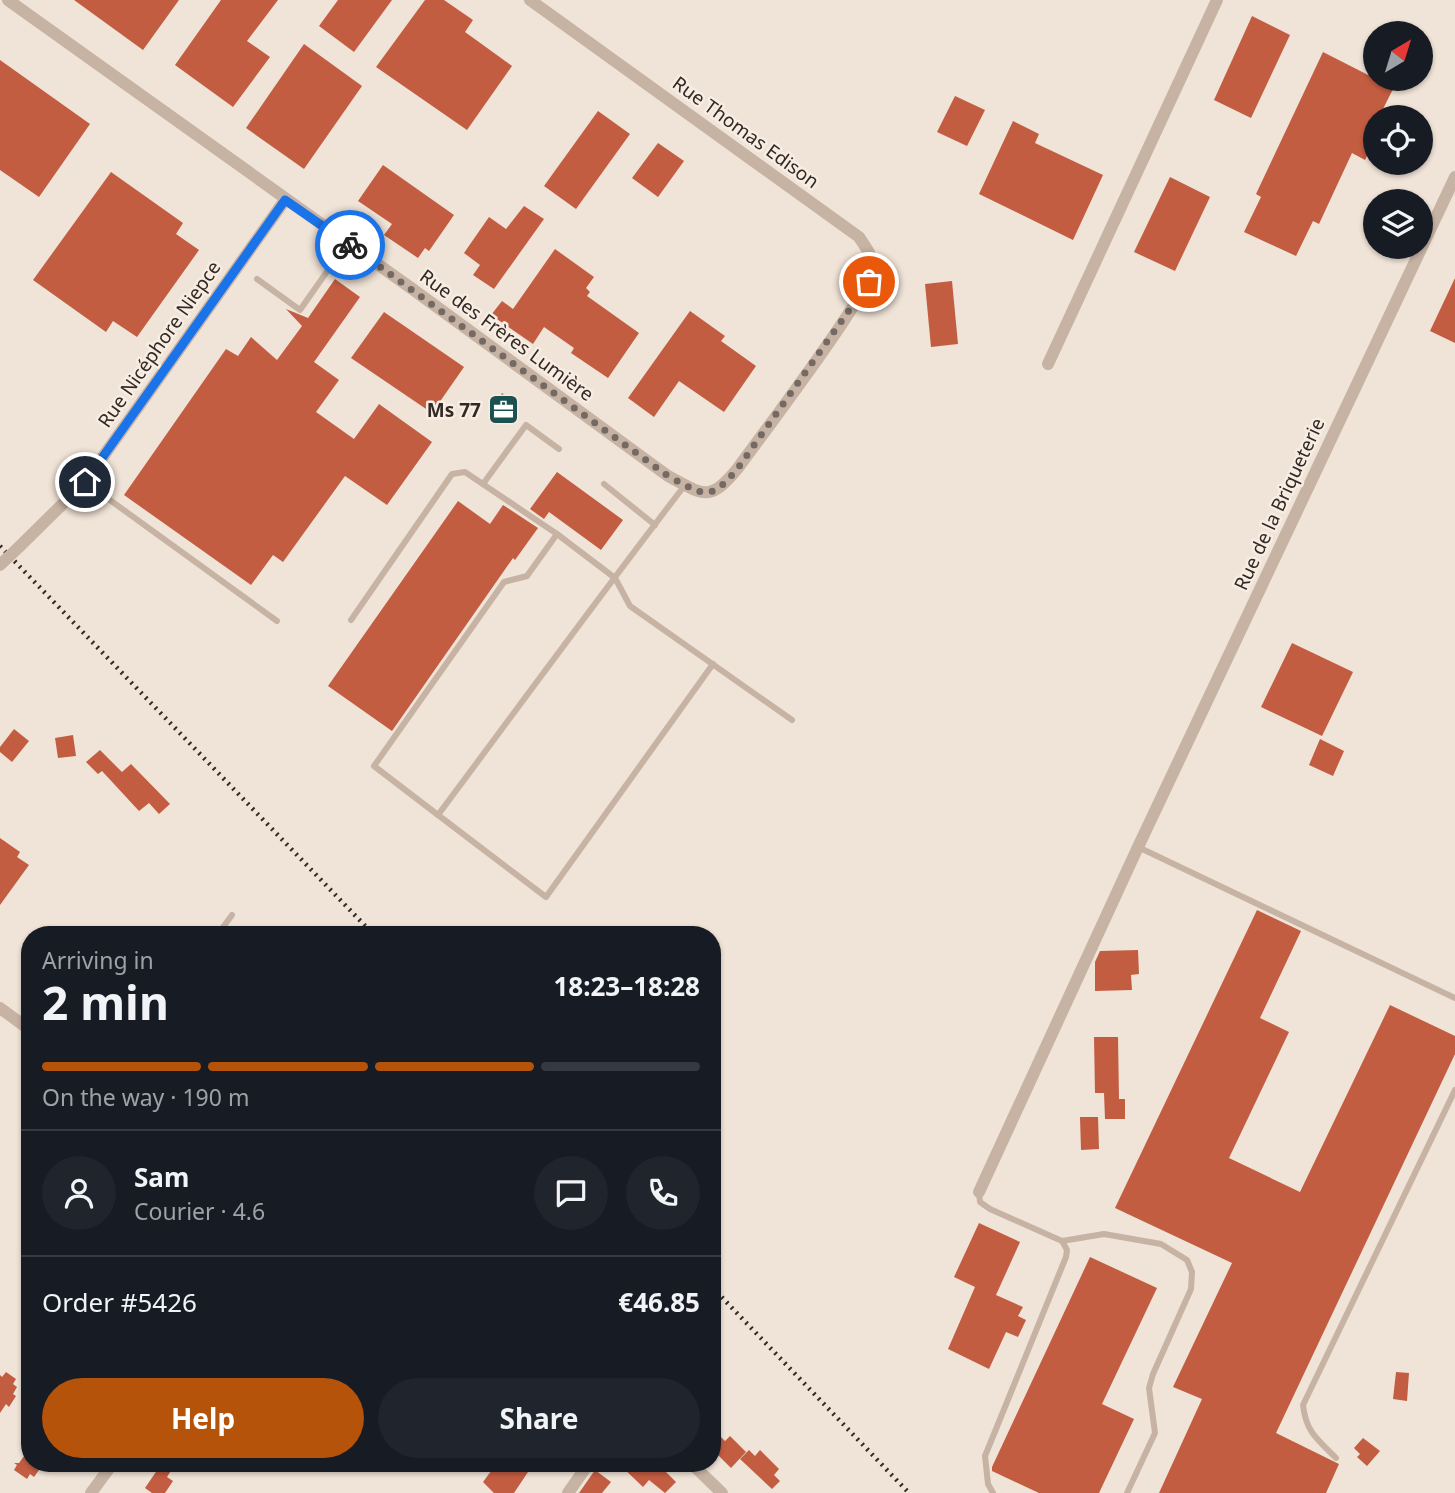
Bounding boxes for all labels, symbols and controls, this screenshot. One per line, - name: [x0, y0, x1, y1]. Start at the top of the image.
- north arrow: [1363, 21, 1433, 91]
- map controls: [1363, 21, 1433, 259]
- street label: Rue Thomas Edison: [668, 70, 824, 194]
- button: locate: [1363, 105, 1433, 175]
- button: layers: [1363, 189, 1433, 259]
- courier: [315, 210, 385, 280]
- icon: bike: [331, 226, 369, 264]
- pin: [839, 252, 899, 312]
- street label: Rue Nicéphore Niepce: [92, 255, 226, 433]
- street label: Rue des Frères Lumière: [415, 263, 599, 407]
- icon: bag: [850, 263, 888, 301]
- office icon: Ms 77: [487, 393, 521, 427]
- place label: Ms 77: [427, 397, 481, 423]
- street label: Rue de la Briqueterie: [1228, 414, 1330, 594]
- pin: [55, 452, 115, 512]
- icon: home: [66, 463, 104, 501]
- text: Arriving in: [42, 944, 154, 976]
- text: 18:23–18:28: [553, 968, 700, 1004]
- text: 2 min: [42, 971, 169, 1033]
- text: On the way · 190 m: [42, 1081, 249, 1113]
- button: person: [42, 1156, 116, 1230]
- button: chat: [534, 1156, 608, 1230]
- button: phone: [626, 1156, 700, 1230]
- text: Sam: [134, 1159, 189, 1195]
- text: Courier · 4.6: [134, 1195, 265, 1227]
- text: Order #5426: [42, 1284, 197, 1320]
- text: €46.85: [618, 1284, 700, 1320]
- button: Help: [42, 1378, 364, 1458]
- button: Share: [378, 1378, 700, 1458]

